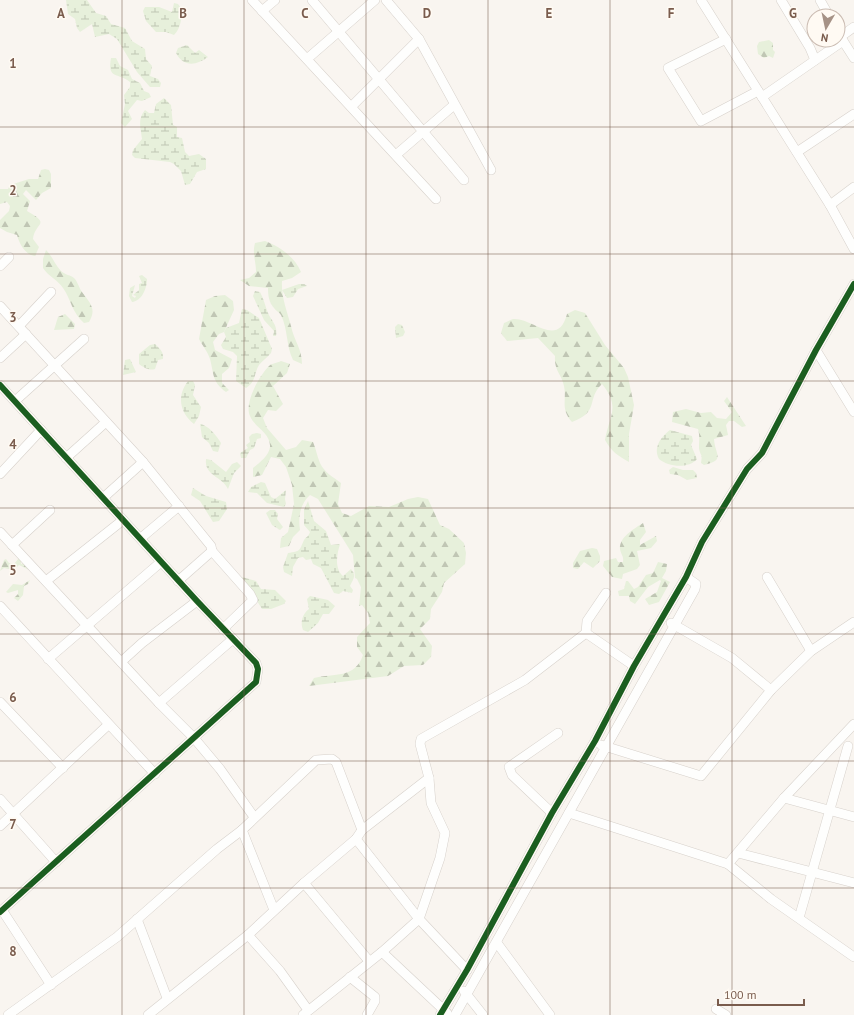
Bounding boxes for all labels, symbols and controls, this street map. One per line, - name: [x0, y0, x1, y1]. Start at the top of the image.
- text: A: [57, 5, 65, 22]
- text: B: [179, 5, 187, 22]
- text: C: [301, 5, 309, 22]
- text: D: [423, 5, 431, 22]
- text: E: [546, 5, 553, 22]
- text: F: [668, 5, 675, 22]
- text: G: [789, 5, 797, 22]
- north arrow: [806, 8, 846, 48]
- text: N: [820, 30, 829, 45]
- text: 1: [9, 55, 17, 72]
- text: 2: [9, 182, 17, 199]
- text: 3: [9, 309, 17, 326]
- text: 4: [9, 436, 17, 453]
- text: 5: [9, 562, 17, 579]
- text: 6: [9, 689, 17, 706]
- text: 7: [9, 816, 17, 833]
- text: 8: [9, 943, 17, 960]
- scale bar: [718, 981, 804, 1007]
- text: 100 m: [724, 987, 757, 1002]

